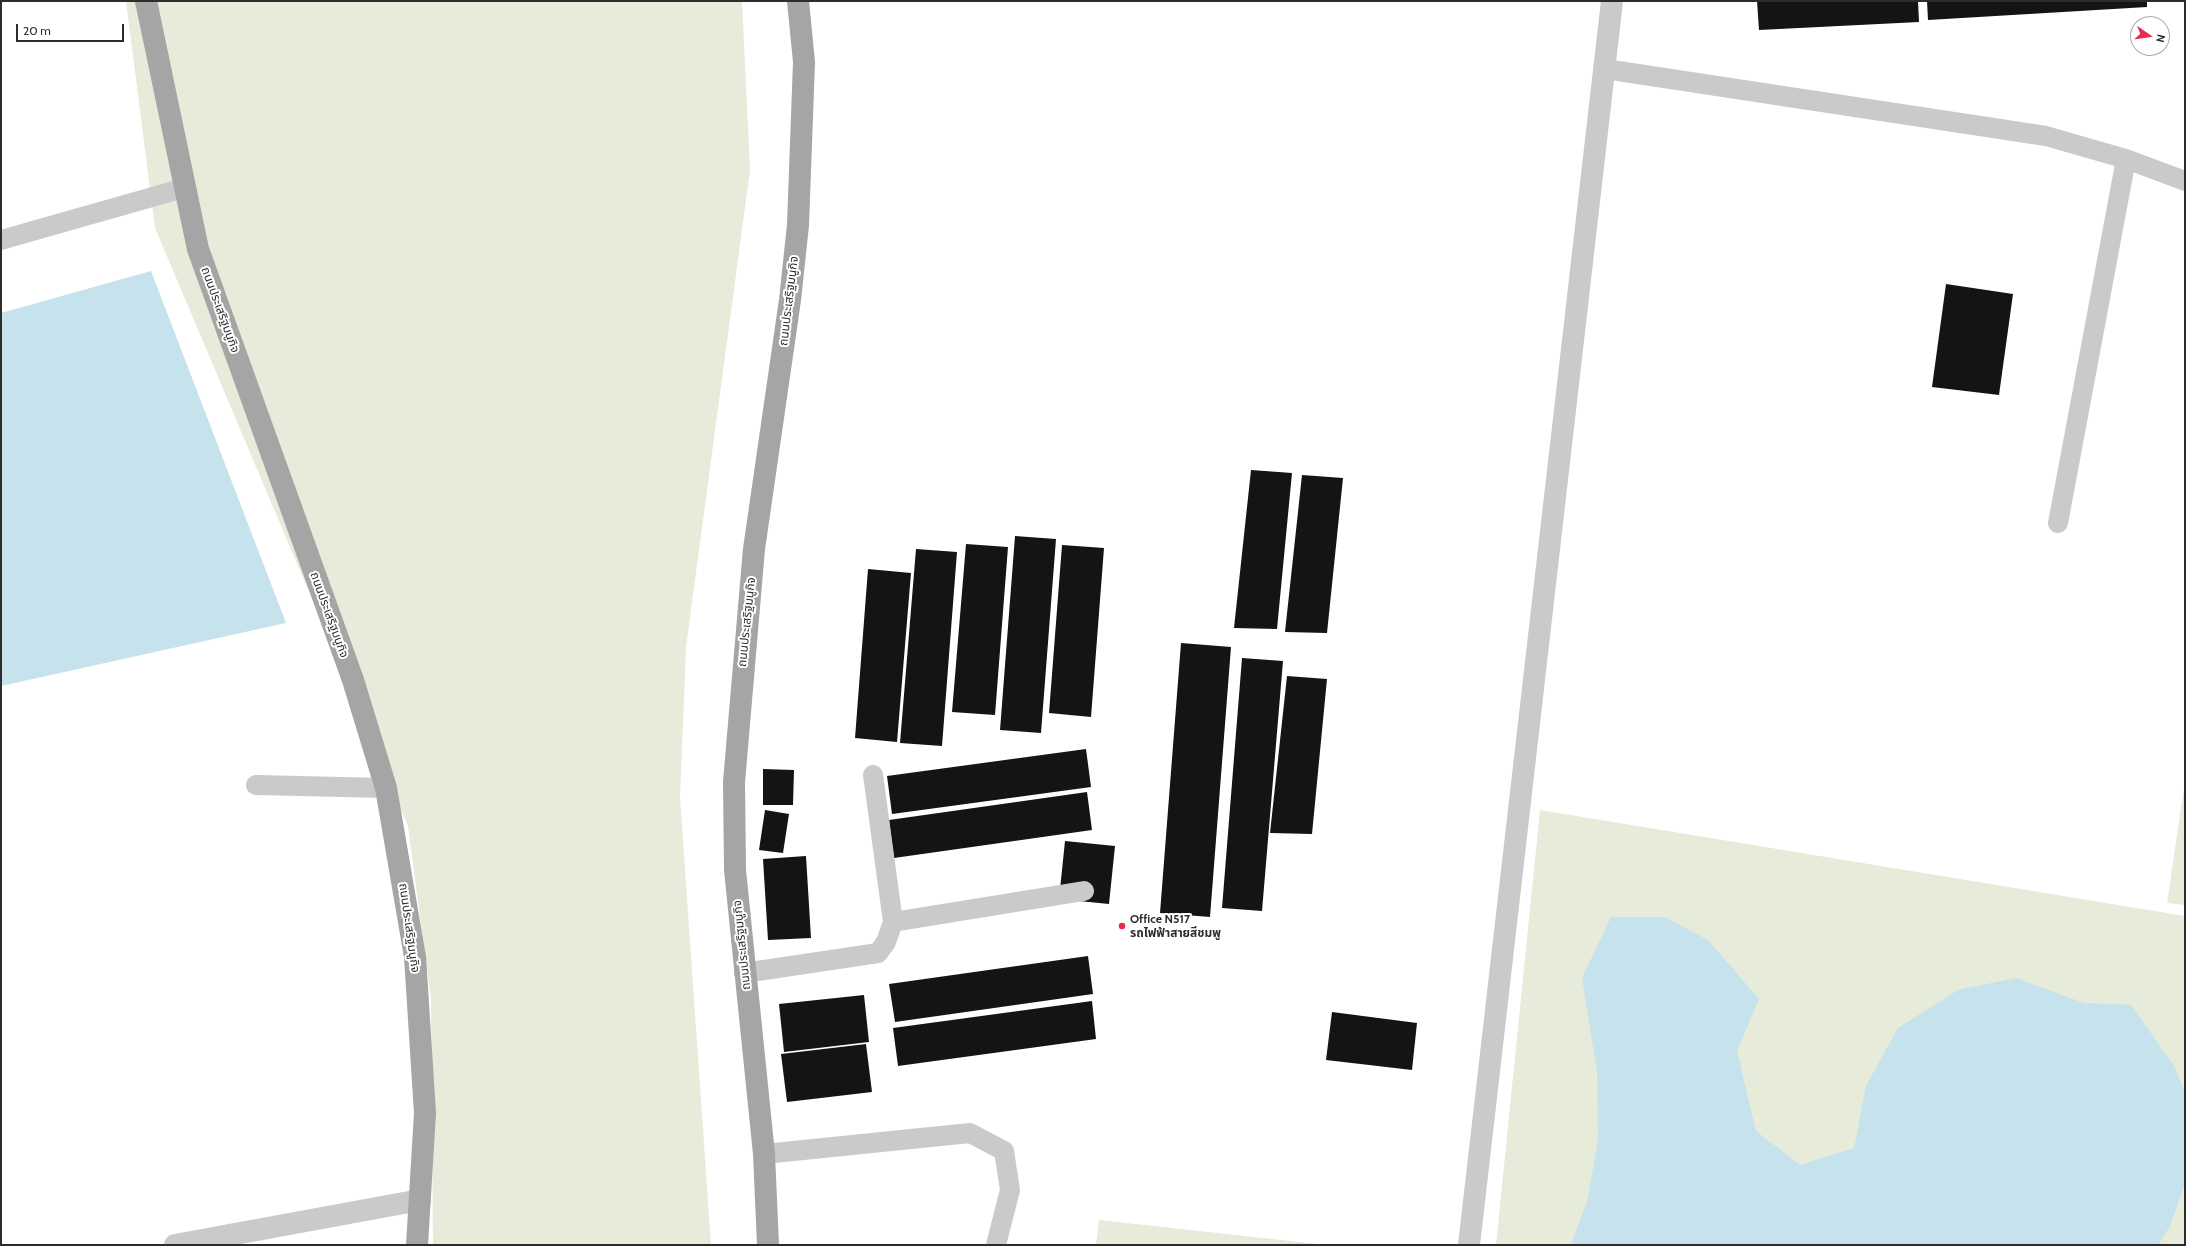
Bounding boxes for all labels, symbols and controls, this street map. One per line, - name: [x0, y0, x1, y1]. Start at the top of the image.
- scale bar: [18, 16, 126, 42]
- north arrow: [2130, 16, 2170, 56]
- text: 20 m: [23, 23, 51, 38]
- text: N: [2153, 33, 2168, 44]
- street label: ถนนประเสริฐมนูกิจ: [776, 255, 802, 347]
- street label: ถนนประเสริฐมนูกิจ: [198, 265, 242, 355]
- street label: ถนนประเสริฐมนูกิจ: [307, 570, 351, 660]
- street label: ถนนประเสริฐมนูกิจ: [735, 576, 759, 668]
- street label: ถนนประเสริฐมนูกิจ: [396, 882, 422, 974]
- street label: ถนนประเสริฐมนูกิจ: [730, 899, 754, 991]
- place label: Office N517 รถไฟฟ้าสายสีชมพู: [1130, 912, 1221, 940]
- marker: Office N517 รถไฟฟ้าสายสีชมพู: [1117, 921, 1127, 931]

